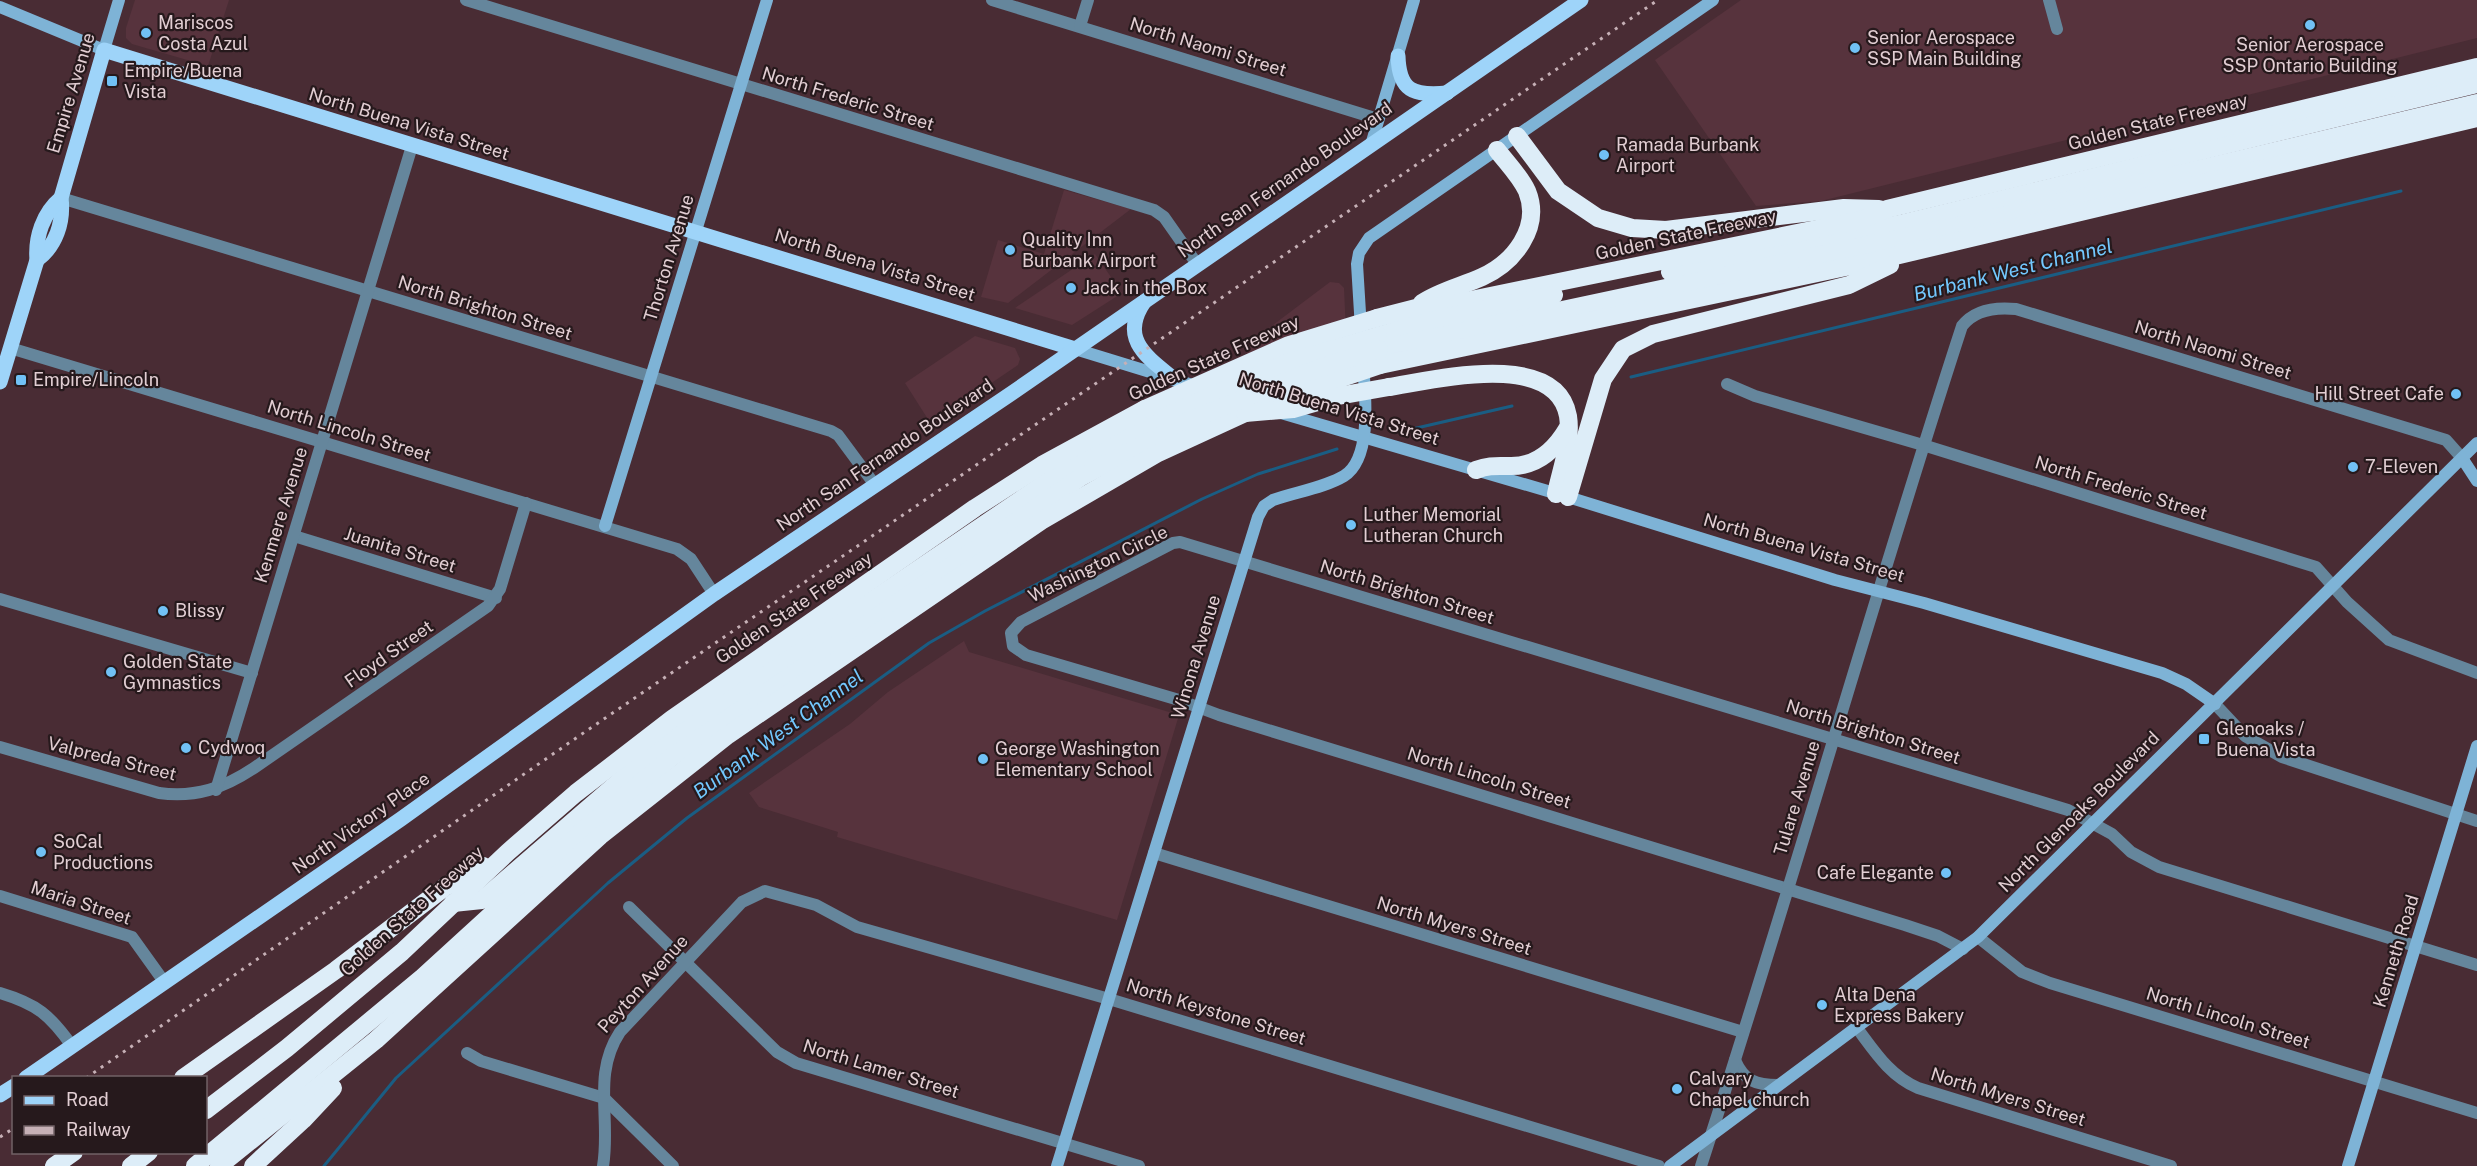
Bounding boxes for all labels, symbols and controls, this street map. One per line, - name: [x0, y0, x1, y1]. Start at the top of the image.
- place label: Mariscos Costa Azul: [158, 12, 248, 54]
- street label: North Naomi Street: [1127, 13, 1289, 80]
- marker: Senior Aerospace SSP Ontario Building: [2303, 18, 2317, 32]
- marker: Mariscos Costa Azul: [139, 26, 153, 40]
- place label: Senior Aerospace SSP Main Building: [1867, 27, 2021, 69]
- street label: Empire Avenue: [42, 30, 99, 156]
- place label: Senior Aerospace SSP Ontario Building: [2222, 34, 2398, 76]
- marker: Senior Aerospace SSP Main Building: [1848, 41, 1862, 55]
- place label: Empire/Buena Vista: [124, 60, 242, 102]
- street label: North Frederic Street: [759, 62, 937, 135]
- marker: Empire/Buena Vista: [105, 74, 119, 88]
- street label: North Buena Vista Street: [306, 83, 512, 164]
- street label: Golden State Freeway: [2066, 89, 2250, 154]
- street label: North San Fernando Boulevard: [1174, 97, 1396, 262]
- place label: Ramada Burbank Airport: [1616, 134, 1759, 176]
- marker: Ramada Burbank Airport: [1597, 148, 1611, 162]
- street label: Thorton Avenue: [639, 192, 698, 324]
- street label: Golden State Freeway: [1593, 205, 1779, 264]
- street label: North Buena Vista Street: [772, 224, 978, 305]
- place label: Quality Inn Burbank Airport: [1022, 229, 1156, 271]
- water label: Burbank West Channel: [1911, 234, 2115, 306]
- marker: Quality Inn Burbank Airport: [1003, 243, 1017, 257]
- street label: North Brighton Street: [395, 271, 575, 344]
- place label: Jack in the Box: [1083, 277, 1207, 298]
- marker: Jack in the Box: [1064, 281, 1078, 295]
- street label: Golden State Freeway: [1125, 310, 1303, 405]
- street label: North Naomi Street: [2132, 316, 2294, 383]
- street label: North Buena Vista Street: [1236, 368, 1442, 449]
- place label: Empire/Lincoln: [33, 369, 159, 390]
- marker: Empire/Lincoln: [14, 373, 28, 387]
- street label: North San Fernando Boulevard: [772, 374, 997, 535]
- place label: Hill Street Cafe: [2315, 383, 2444, 404]
- marker: Hill Street Cafe: [2449, 387, 2463, 401]
- street label: North Lincoln Street: [265, 396, 434, 465]
- street label: Kenmere Avenue: [250, 444, 311, 585]
- street label: North Frederic Street: [2032, 451, 2210, 524]
- place label: 7-Eleven: [2365, 456, 2438, 477]
- marker: 7-Eleven: [2346, 460, 2360, 474]
- place label: Luther Memorial Lutheran Church: [1363, 504, 1503, 546]
- street label: North Buena Vista Street: [1701, 509, 1907, 586]
- marker: Luther Memorial Lutheran Church: [1344, 518, 1358, 532]
- street label: Washington Circle: [1025, 521, 1171, 606]
- street label: Juanita Street: [342, 523, 459, 577]
- street label: Golden State Freeway: [711, 547, 876, 668]
- street label: North Brighton Street: [1317, 555, 1497, 628]
- street label: Winona Avenue: [1167, 592, 1224, 722]
- place label: Blissy: [175, 600, 225, 621]
- marker: Blissy: [156, 604, 170, 618]
- street label: Floyd Street: [341, 615, 437, 692]
- place label: Golden State Gymnastics: [123, 651, 232, 693]
- water label: Burbank West Channel: [688, 664, 868, 804]
- marker: Golden State Gymnastics: [104, 665, 118, 679]
- street label: North Brighton Street: [1783, 695, 1963, 768]
- place label: Glenoaks / Buena Vista: [2216, 718, 2315, 760]
- street label: North Glenoaks Boulevard: [1994, 727, 2163, 896]
- street label: Valpreda Street: [45, 732, 179, 785]
- marker: Glenoaks / Buena Vista: [2197, 732, 2211, 746]
- place label: Cydwoq: [198, 737, 265, 758]
- place label: George Washington Elementary School: [995, 738, 1160, 780]
- street label: Tulare Avenue: [1769, 738, 1824, 858]
- marker: Cydwoq: [179, 741, 193, 755]
- street label: North Lincoln Street: [1405, 743, 1574, 812]
- marker: George Washington Elementary School: [976, 752, 990, 766]
- street label: North Victory Place: [288, 767, 433, 878]
- place label: SoCal Productions: [53, 831, 153, 873]
- street label: Golden State Freeway: [336, 841, 488, 980]
- marker: SoCal Productions: [34, 845, 48, 859]
- place label: Cafe Elegante: [1817, 862, 1934, 883]
- marker: Cafe Elegante: [1939, 866, 1953, 880]
- street label: Maria Street: [28, 876, 134, 929]
- street label: North Myers Street: [1374, 892, 1534, 959]
- street label: Kenneth Road: [2368, 892, 2423, 1010]
- street label: Peyton Avenue: [593, 930, 692, 1037]
- street label: North Keystone Street: [1124, 974, 1308, 1049]
- street label: North Lincoln Street: [2144, 983, 2313, 1052]
- place label: Alta Dena Express Bakery: [1834, 984, 1965, 1026]
- marker: Alta Dena Express Bakery: [1815, 998, 1829, 1012]
- street label: North Lamer Street: [801, 1035, 962, 1102]
- street label: North Myers Street: [1928, 1063, 2088, 1130]
- place label: Calvary Chapel church: [1689, 1068, 1810, 1110]
- legend: [12, 1076, 207, 1154]
- marker: Calvary Chapel church: [1670, 1082, 1684, 1096]
- text: Road: [66, 1089, 109, 1110]
- text: Railway: [66, 1119, 131, 1140]

